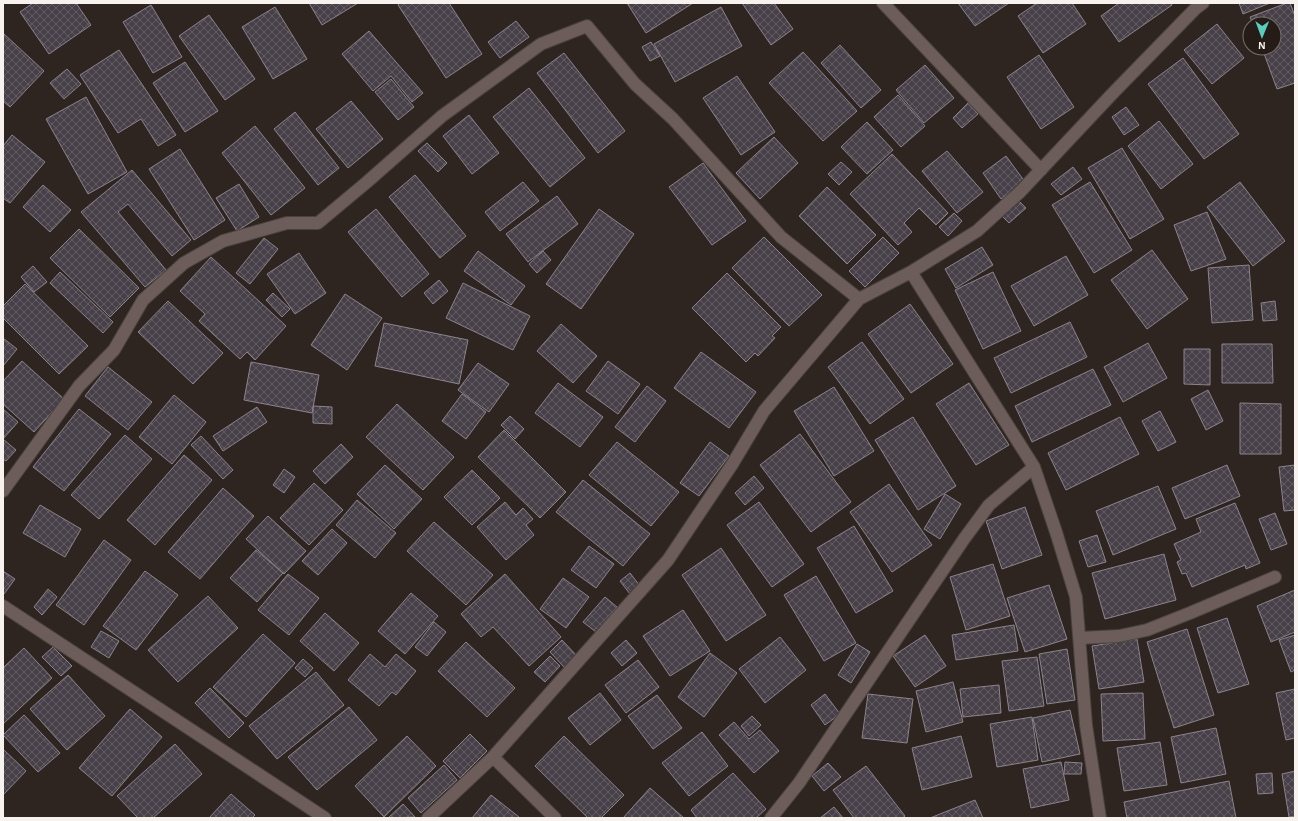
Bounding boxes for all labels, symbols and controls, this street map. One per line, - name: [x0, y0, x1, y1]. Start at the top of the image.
- north arrow: [1242, 16, 1282, 56]
- text: N: [1258, 40, 1266, 51]

